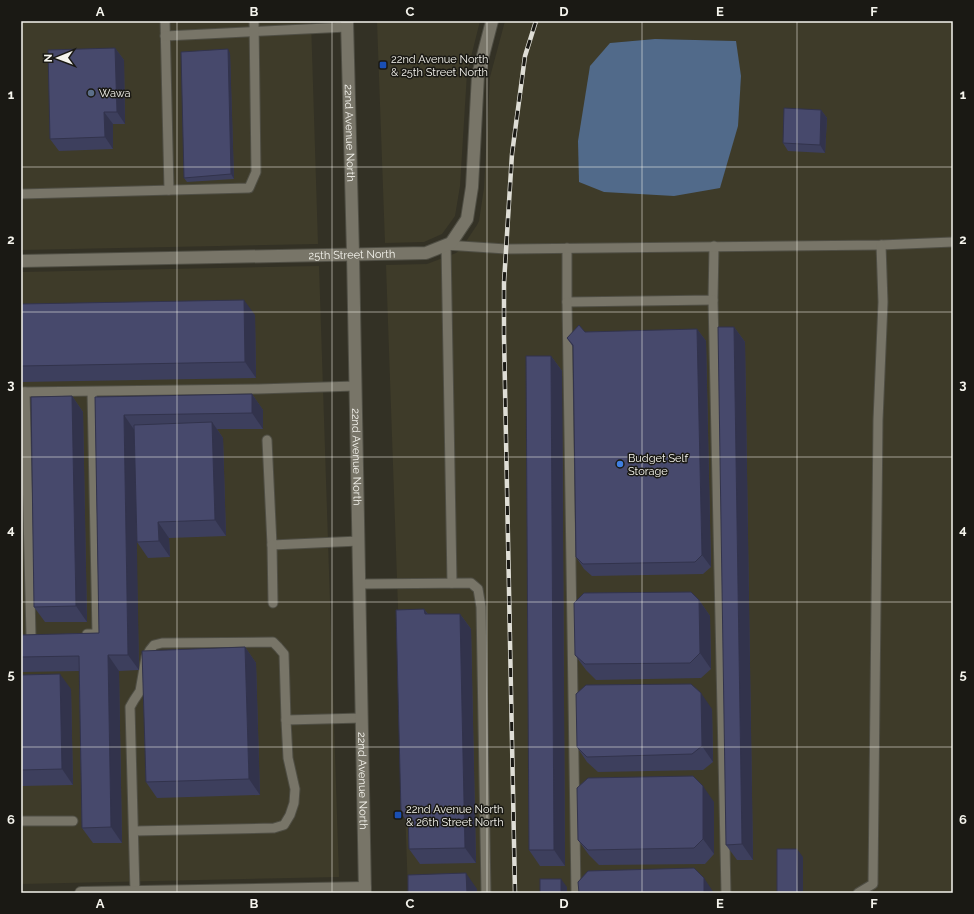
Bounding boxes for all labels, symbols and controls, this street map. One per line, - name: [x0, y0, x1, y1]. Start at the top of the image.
- text: A: [96, 4, 105, 19]
- text: B: [250, 4, 259, 19]
- text: C: [406, 4, 415, 19]
- text: D: [559, 4, 569, 19]
- text: E: [716, 4, 724, 19]
- text: F: [870, 4, 878, 19]
- north arrow: [38, 38, 78, 78]
- place label: 22nd Avenue North & 25th Street North: [391, 53, 489, 79]
- text: N: [42, 54, 55, 62]
- marker: 22nd Avenue North & 25th Street North: [378, 60, 388, 70]
- street label: 22nd Avenue North: [342, 84, 357, 182]
- text: 1: [8, 87, 15, 102]
- place label: Wawa: [99, 87, 131, 100]
- text: 1: [960, 87, 967, 102]
- marker: Wawa: [86, 88, 96, 98]
- text: 2: [7, 232, 15, 247]
- text: 2: [959, 232, 967, 247]
- street label: 25th Street North: [308, 248, 396, 262]
- text: 3: [7, 377, 15, 392]
- text: 3: [959, 377, 967, 392]
- street label: 22nd Avenue North: [349, 408, 364, 506]
- place label: Budget Self Storage: [628, 452, 689, 478]
- marker: Budget Self Storage: [615, 459, 625, 469]
- text: 4: [7, 522, 15, 537]
- text: 4: [959, 522, 967, 537]
- text: 5: [7, 667, 15, 682]
- text: 5: [959, 667, 967, 682]
- street label: 22nd Avenue North: [355, 732, 370, 830]
- place label: 22nd Avenue North & 26th Street North: [406, 803, 504, 829]
- marker: 22nd Avenue North & 26th Street North: [393, 810, 403, 820]
- text: 6: [7, 812, 15, 827]
- text: 6: [959, 812, 967, 827]
- text: A: [96, 896, 105, 911]
- text: B: [250, 896, 259, 911]
- text: C: [406, 896, 415, 911]
- text: D: [559, 896, 569, 911]
- text: E: [716, 896, 724, 911]
- text: F: [870, 896, 878, 911]

